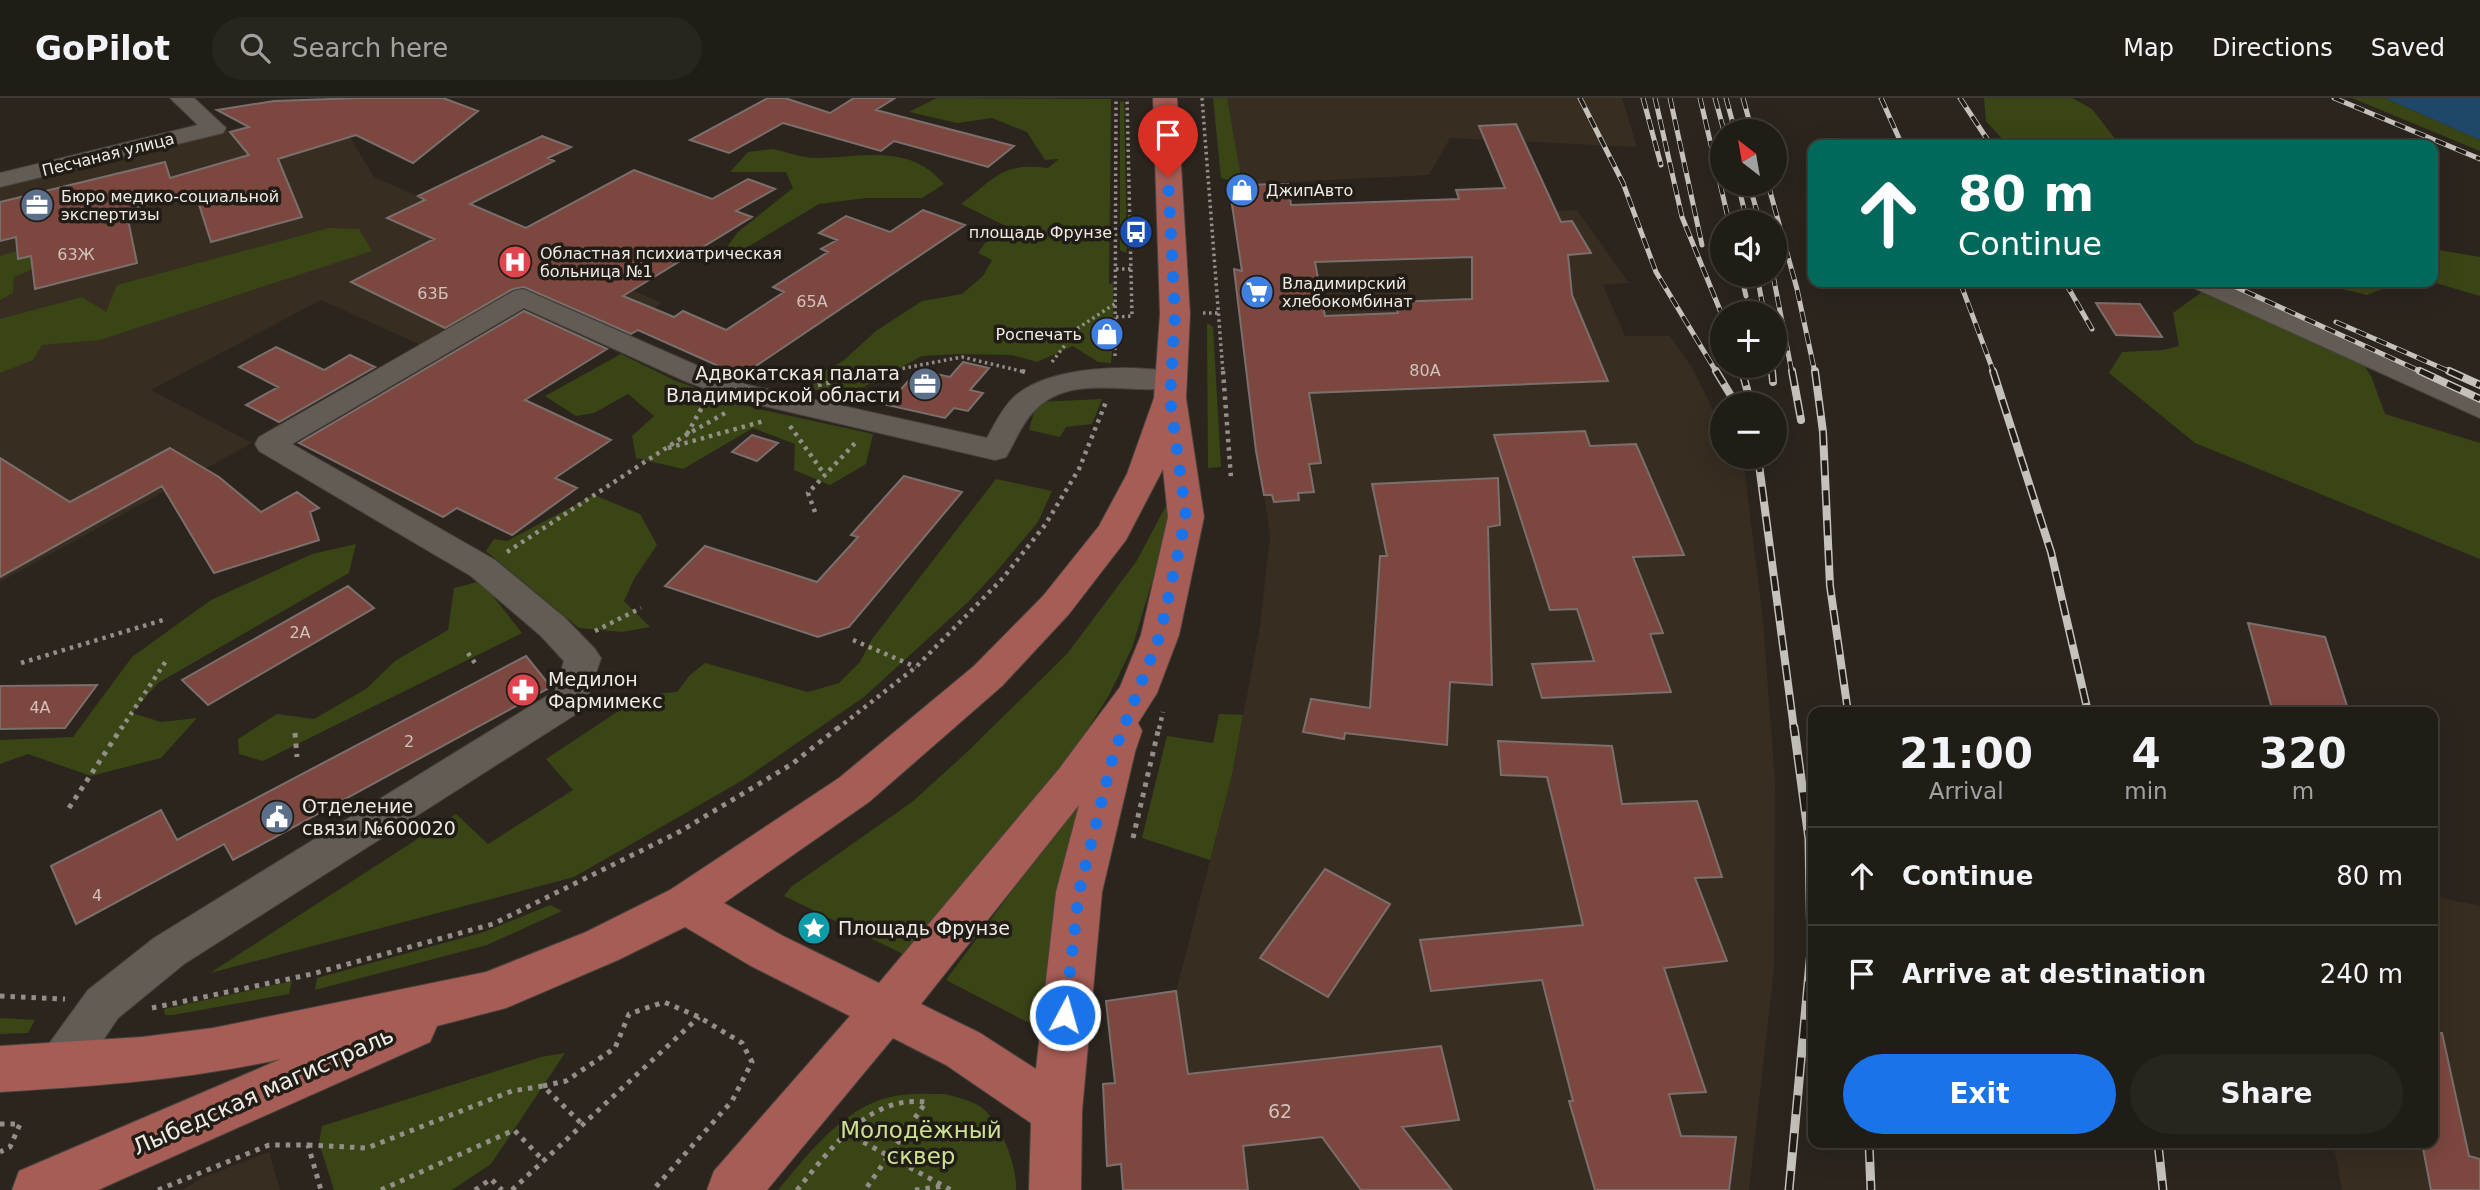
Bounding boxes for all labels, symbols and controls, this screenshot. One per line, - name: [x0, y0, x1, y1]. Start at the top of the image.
- search box: [212, 17, 702, 80]
- text: GoPilot: [35, 29, 170, 68]
- icon: search: [236, 29, 274, 67]
- text: Search here: [292, 33, 448, 63]
- text: Map: [2123, 34, 2174, 62]
- text: Directions: [2212, 34, 2333, 62]
- text: Saved: [2371, 34, 2445, 62]
- pin: [1138, 105, 1198, 177]
- icon: arrive: [1149, 116, 1187, 154]
- north arrow: [1710, 119, 1787, 196]
- map controls: [1710, 119, 1787, 469]
- street label: Песчаная улица: [40, 129, 176, 180]
- text: 80 m: [1958, 166, 2094, 223]
- icon: ahead: [1843, 168, 1934, 259]
- shop icon: ДжипАвто: [1223, 171, 1261, 209]
- place label: ДжипАвто: [1266, 181, 1353, 200]
- office icon: Бюро медико-социальной экспертизы: [18, 186, 56, 224]
- place label: Бюро медико-социальной экспертизы: [61, 187, 279, 224]
- button: sound: [1710, 210, 1787, 287]
- bus stop icon: площадь Фрунзе: [1117, 213, 1155, 251]
- place label: площадь Фрунзе: [969, 223, 1112, 242]
- text: Continue: [1958, 225, 2102, 263]
- hospital icon: Областная психиатрическая больница №1: [496, 243, 534, 281]
- place label: Областная психиатрическая больница №1: [540, 244, 782, 281]
- house number: 63Ж: [57, 245, 95, 264]
- supermarket icon: Владимирский хлебокомбинат: [1238, 273, 1276, 311]
- place label: Владимирский хлебокомбинат: [1282, 274, 1413, 311]
- house number: 63Б: [417, 284, 449, 303]
- house number: 65А: [796, 292, 828, 311]
- button: +: [1710, 301, 1787, 378]
- shop icon: Роспечать: [1088, 315, 1126, 353]
- place label: Роспечать: [995, 325, 1082, 344]
- house number: 80А: [1409, 361, 1441, 380]
- place label: Адвокатская палата Владимирской области: [666, 362, 900, 406]
- office icon: Адвокатская палата Владимирской области: [906, 365, 944, 403]
- button: −: [1710, 392, 1787, 469]
- house number: 2А: [289, 623, 311, 642]
- place label: Медилон Фармимекс: [548, 668, 663, 712]
- pharmacy icon: Медилон Фармимекс: [504, 671, 542, 709]
- house number: 4А: [29, 698, 51, 717]
- text: 21:00: [1899, 729, 2033, 778]
- text: 4: [2131, 729, 2161, 778]
- text: 320: [2259, 729, 2347, 778]
- house number: 2: [404, 732, 414, 751]
- text: Arrival: [1929, 778, 2004, 804]
- text: min: [2124, 778, 2168, 804]
- text: m: [2292, 778, 2314, 804]
- place label: Отделение связи №600020: [302, 795, 456, 839]
- public building icon: Отделение связи №600020: [258, 798, 296, 836]
- icon: ahead: [1843, 857, 1881, 895]
- text: Continue: [1902, 861, 2033, 891]
- text: 80 m: [2336, 861, 2403, 891]
- house number: 4: [92, 886, 102, 905]
- place icon: Площадь Фрунзе: [795, 909, 833, 947]
- place label: Площадь Фрунзе: [838, 917, 1010, 939]
- icon: arrive: [1843, 955, 1881, 993]
- text: Arrive at destination: [1902, 959, 2206, 989]
- text: 240 m: [2320, 959, 2403, 989]
- position arrow: [1028, 978, 1102, 1052]
- street label: Лыбедская магистраль: [128, 1022, 398, 1160]
- button: Exit: [1843, 1054, 2116, 1134]
- button: Share: [2130, 1054, 2403, 1134]
- house number: 62: [1268, 1100, 1292, 1122]
- park label: Молодёжный сквер: [840, 1117, 1002, 1169]

